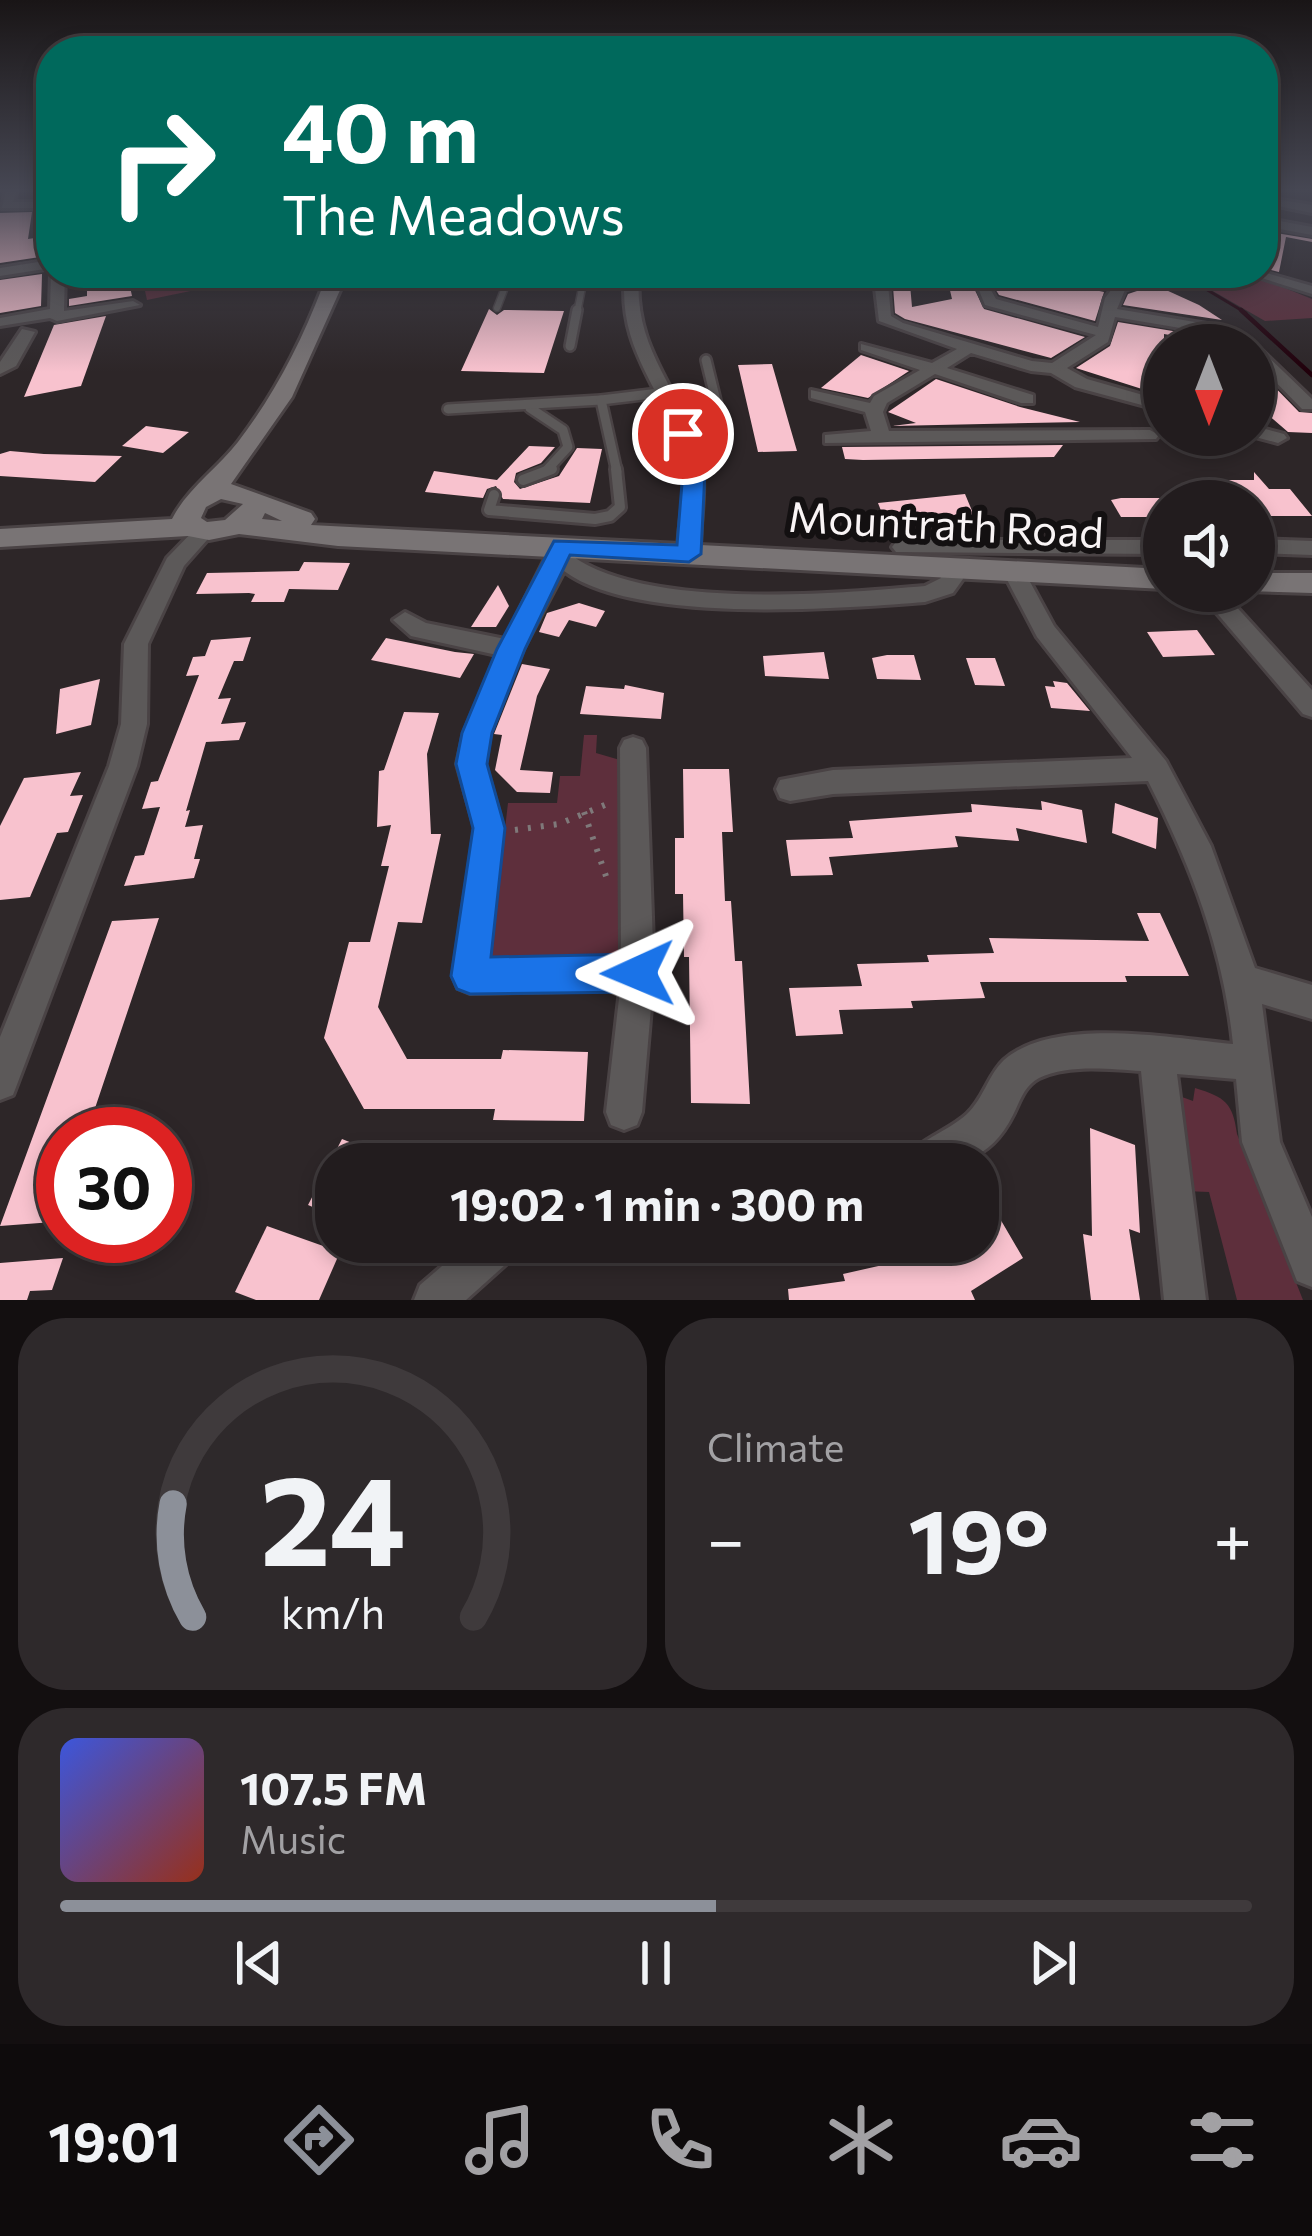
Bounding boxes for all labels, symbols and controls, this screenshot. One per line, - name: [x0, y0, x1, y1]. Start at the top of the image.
- text: 40 m: [282, 78, 479, 180]
- icon: right: [84, 84, 240, 240]
- text: The Meadows: [282, 180, 625, 246]
- north arrow: [1143, 324, 1275, 456]
- map controls: [1143, 324, 1275, 612]
- pin: [632, 383, 734, 485]
- icon: arrive: [650, 401, 716, 467]
- button: sound: [1143, 480, 1275, 612]
- street label: Mountrath Road: [787, 489, 1105, 557]
- position arrow: [575, 910, 701, 1036]
- speed limit sign: 30: [36, 1107, 192, 1263]
- text: 19:02 · 1 min · 300 m: [450, 1175, 864, 1230]
- text: Climate: [707, 1422, 844, 1470]
- text: 24: [260, 1439, 405, 1592]
- text: 19°: [908, 1482, 1049, 1593]
- text: −: [707, 1497, 745, 1578]
- text: +: [1213, 1497, 1252, 1578]
- text: km/h: [280, 1585, 385, 1638]
- text: 107.5 FM: [240, 1759, 427, 1814]
- text: Music: [240, 1814, 346, 1862]
- icon: previous: [226, 1930, 292, 1996]
- icon: pause: [623, 1930, 689, 1996]
- icon: next: [1020, 1930, 1086, 1996]
- icon: directions: [277, 2098, 361, 2182]
- icon: music: [458, 2098, 542, 2182]
- icon: phone: [638, 2098, 722, 2182]
- icon: climate: [819, 2098, 903, 2182]
- icon: car: [999, 2098, 1083, 2182]
- icon: filters: [1180, 2098, 1264, 2182]
- text: 19:01: [48, 2107, 181, 2173]

